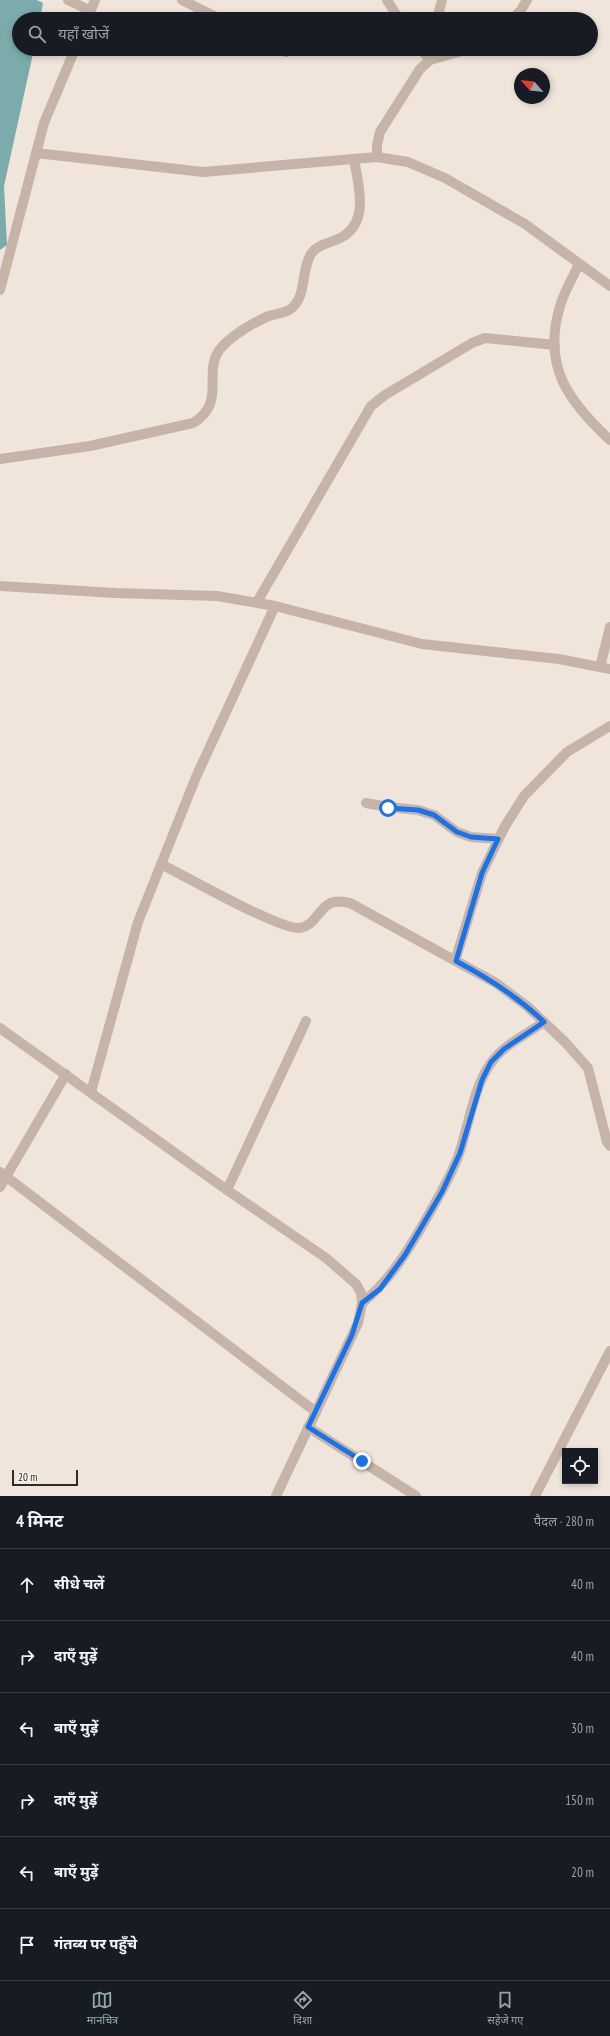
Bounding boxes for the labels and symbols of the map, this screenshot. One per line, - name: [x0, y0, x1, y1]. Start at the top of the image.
- north arrow: [514, 68, 550, 104]
- route start: [379, 799, 397, 817]
- route end: [353, 1452, 371, 1470]
- scale bar: [12, 1468, 78, 1487]

